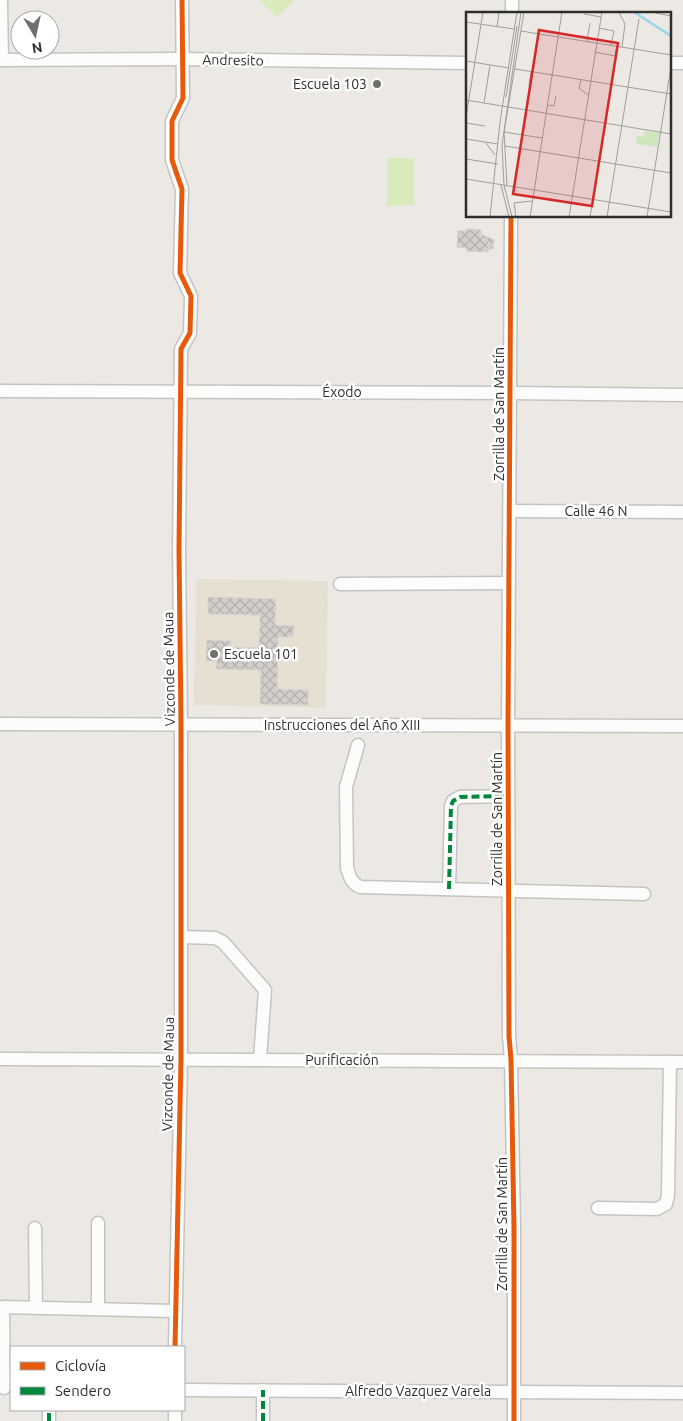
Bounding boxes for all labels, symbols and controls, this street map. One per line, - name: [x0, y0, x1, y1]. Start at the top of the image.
- north arrow: [10, 10, 60, 60]
- inset map: [466, 12, 670, 218]
- text: N: [31, 39, 43, 57]
- street label: Andresito: [202, 51, 264, 69]
- place label: Escuela 103: [293, 76, 367, 92]
- marker: Escuela 103: [371, 78, 383, 90]
- street label: Zorrilla de San Martín: [491, 347, 507, 481]
- street label: Éxodo: [322, 383, 362, 400]
- street label: Calle 46 N: [564, 503, 628, 519]
- street label: Vizconde de Maua: [160, 612, 178, 726]
- place label: Escuela 101: [224, 646, 298, 662]
- marker: Escuela 101: [208, 648, 220, 660]
- street label: Instrucciones del Año XIII: [264, 717, 420, 733]
- street label: Zorrilla de San Martín: [489, 752, 505, 886]
- street label: Vizconde de Maua: [159, 1017, 177, 1131]
- street label: Purificación: [305, 1052, 379, 1068]
- street label: Zorrilla de San Martín: [494, 1157, 510, 1291]
- legend: [10, 1346, 185, 1411]
- text: Ciclovía: [55, 1357, 106, 1374]
- text: Sendero: [55, 1382, 111, 1399]
- street label: Alfredo Vazquez Varela: [345, 1383, 491, 1399]

